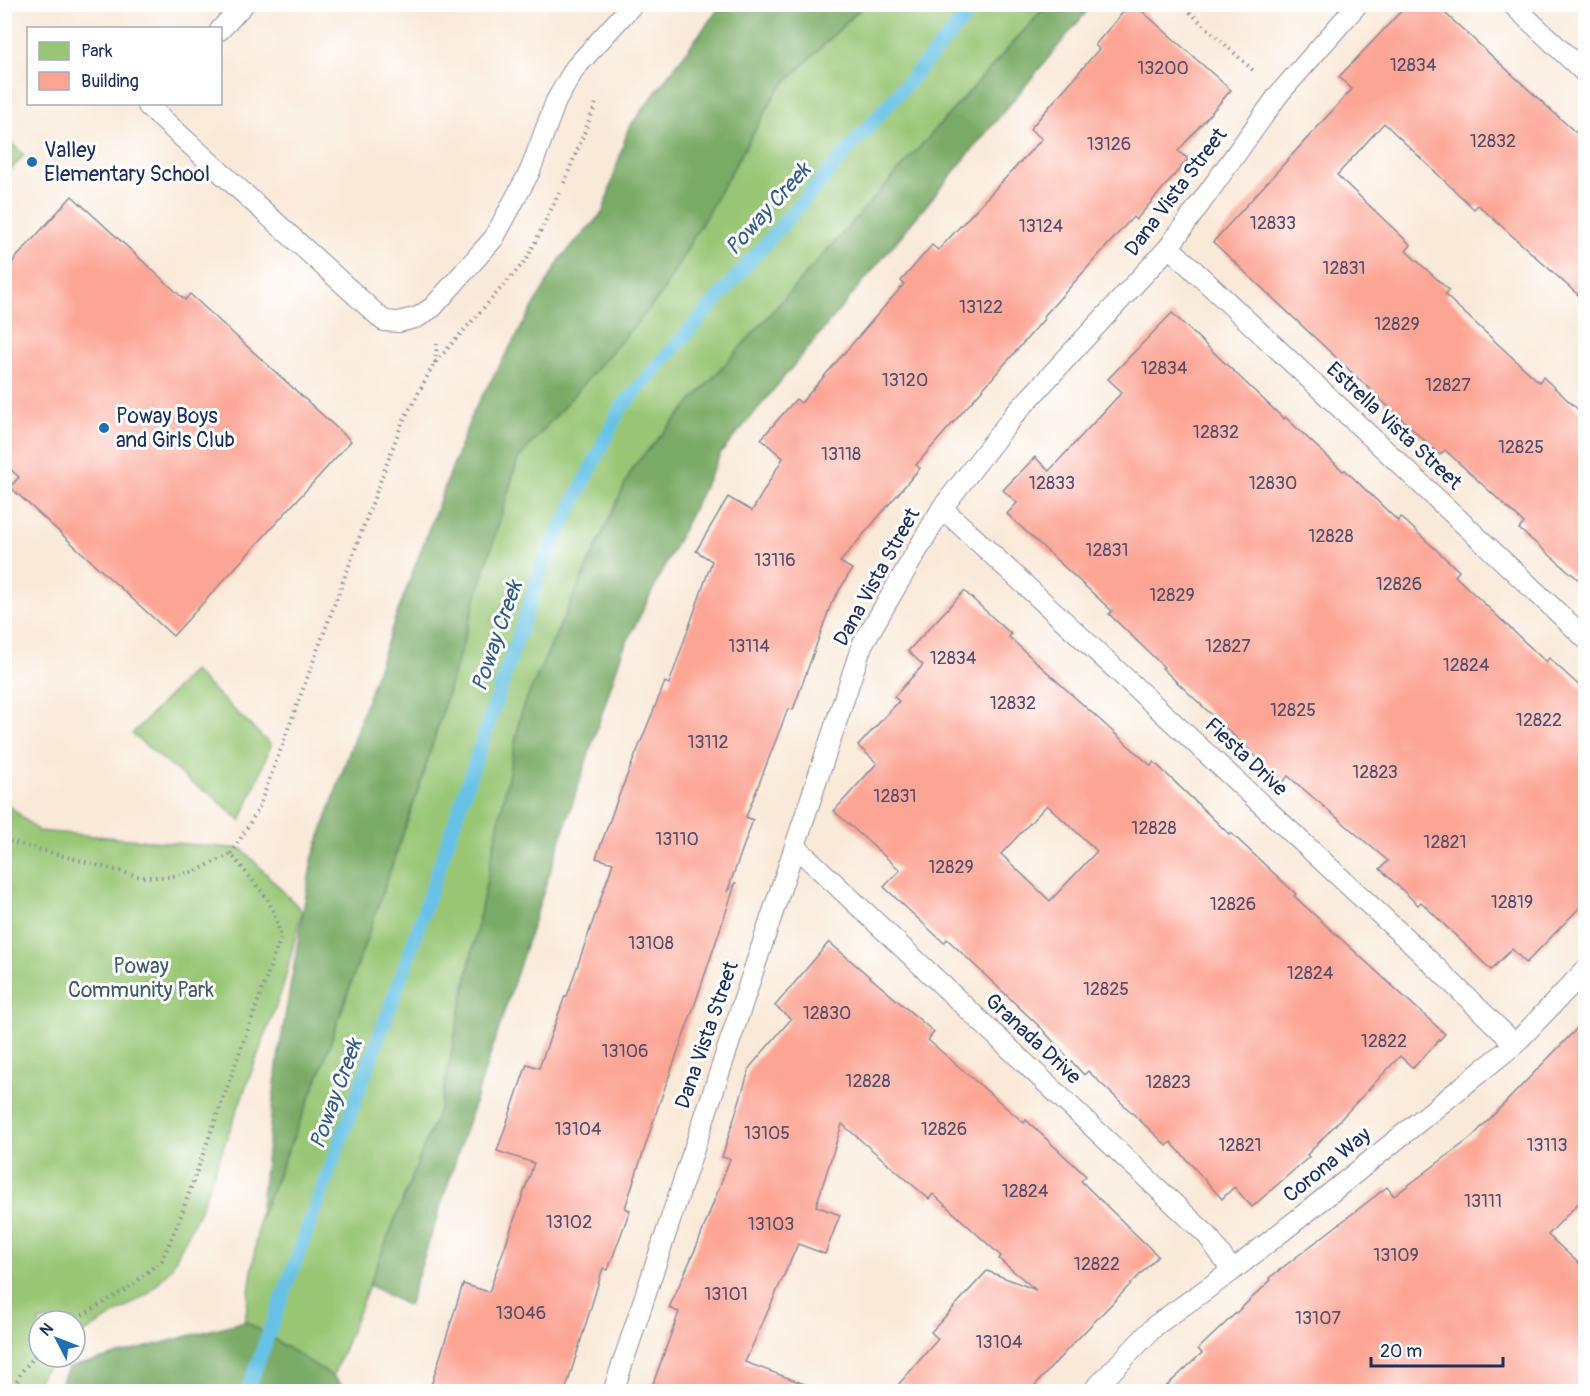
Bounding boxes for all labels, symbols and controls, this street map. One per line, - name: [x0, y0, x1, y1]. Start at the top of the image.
- legend: [27, 27, 222, 105]
- text: Park: [81, 40, 113, 63]
- house number: 12834: [1390, 54, 1437, 77]
- house number: 13200: [1137, 57, 1189, 80]
- text: Building: [81, 70, 139, 93]
- street label: Dana Vista Street: [1119, 122, 1233, 262]
- house number: 12832: [1470, 130, 1516, 153]
- house number: 13126: [1087, 133, 1131, 156]
- place label: Valley Elementary School: [44, 137, 210, 188]
- marker: Valley Elementary School: [25, 155, 39, 169]
- water label: Poway Creek: [719, 156, 818, 261]
- house number: 12833: [1250, 212, 1296, 235]
- house number: 13124: [1019, 215, 1064, 238]
- house number: 12831: [1322, 257, 1366, 280]
- house number: 13122: [959, 296, 1003, 319]
- house number: 12829: [1374, 313, 1420, 336]
- street label: Estrella Vista Street: [1320, 356, 1468, 496]
- house number: 12834: [1141, 357, 1188, 380]
- house number: 13120: [882, 369, 928, 392]
- house number: 12827: [1425, 374, 1471, 397]
- place label: Poway Boys and Girls Club: [116, 403, 235, 454]
- marker: Poway Boys and Girls Club: [97, 421, 111, 435]
- house number: 12832: [1193, 421, 1239, 444]
- house number: 12825: [1498, 436, 1544, 459]
- house number: 13118: [821, 443, 861, 466]
- house number: 12833: [1029, 472, 1075, 495]
- house number: 12830: [1249, 472, 1297, 495]
- street label: Dana Vista Street: [828, 503, 926, 651]
- house number: 12828: [1308, 525, 1354, 548]
- house number: 12831: [1085, 539, 1129, 562]
- house number: 13116: [754, 549, 796, 572]
- house number: 12826: [1376, 573, 1422, 596]
- water label: Poway Creek: [465, 575, 530, 695]
- house number: 12829: [1149, 584, 1195, 607]
- house number: 13114: [728, 635, 770, 658]
- house number: 12827: [1205, 635, 1251, 658]
- house number: 12834: [930, 647, 977, 670]
- house number: 12824: [1443, 654, 1490, 677]
- house number: 12832: [990, 692, 1036, 715]
- house number: 12825: [1270, 699, 1316, 722]
- house number: 12822: [1516, 709, 1562, 732]
- street label: Fiesta Drive: [1199, 712, 1294, 803]
- house number: 13112: [687, 731, 729, 754]
- house number: 12823: [1352, 761, 1398, 784]
- house number: 12831: [873, 785, 917, 808]
- house number: 12828: [1131, 817, 1177, 840]
- house number: 13110: [655, 828, 699, 851]
- house number: 12821: [1423, 831, 1467, 854]
- house number: 12829: [928, 856, 974, 879]
- house number: 12819: [1491, 891, 1533, 914]
- house number: 12826: [1210, 893, 1256, 916]
- house number: 13108: [628, 932, 674, 955]
- park label: Poway Community Park: [68, 953, 214, 1004]
- street label: Dana Vista Street: [669, 957, 745, 1112]
- house number: 12824: [1287, 962, 1334, 985]
- house number: 12825: [1083, 978, 1129, 1001]
- street label: Granada Drive: [979, 988, 1087, 1091]
- house number: 12830: [803, 1002, 851, 1025]
- house number: 12822: [1361, 1030, 1407, 1053]
- water label: Poway Creek: [303, 1034, 369, 1153]
- house number: 13106: [602, 1040, 648, 1063]
- house number: 12828: [845, 1070, 891, 1093]
- house number: 12823: [1145, 1071, 1191, 1094]
- house number: 13104: [555, 1118, 602, 1141]
- house number: 12826: [921, 1118, 967, 1141]
- street label: Corona Way: [1278, 1121, 1376, 1209]
- house number: 13105: [744, 1122, 790, 1145]
- house number: 12821: [1218, 1134, 1262, 1157]
- house number: 13113: [1526, 1134, 1568, 1157]
- house number: 12824: [1002, 1180, 1049, 1203]
- house number: 13111: [1464, 1190, 1502, 1213]
- house number: 13102: [546, 1211, 592, 1234]
- house number: 13103: [748, 1213, 794, 1236]
- house number: 13109: [1373, 1244, 1419, 1267]
- house number: 12822: [1074, 1253, 1120, 1276]
- house number: 13101: [704, 1283, 748, 1306]
- house number: 13046: [496, 1302, 546, 1325]
- house number: 13107: [1295, 1307, 1341, 1330]
- north arrow: [27, 1309, 87, 1369]
- text: N: [36, 1319, 58, 1340]
- scale bar: [1371, 1330, 1503, 1368]
- house number: 13104: [976, 1331, 1023, 1354]
- text: 20 m: [1380, 1340, 1422, 1363]

